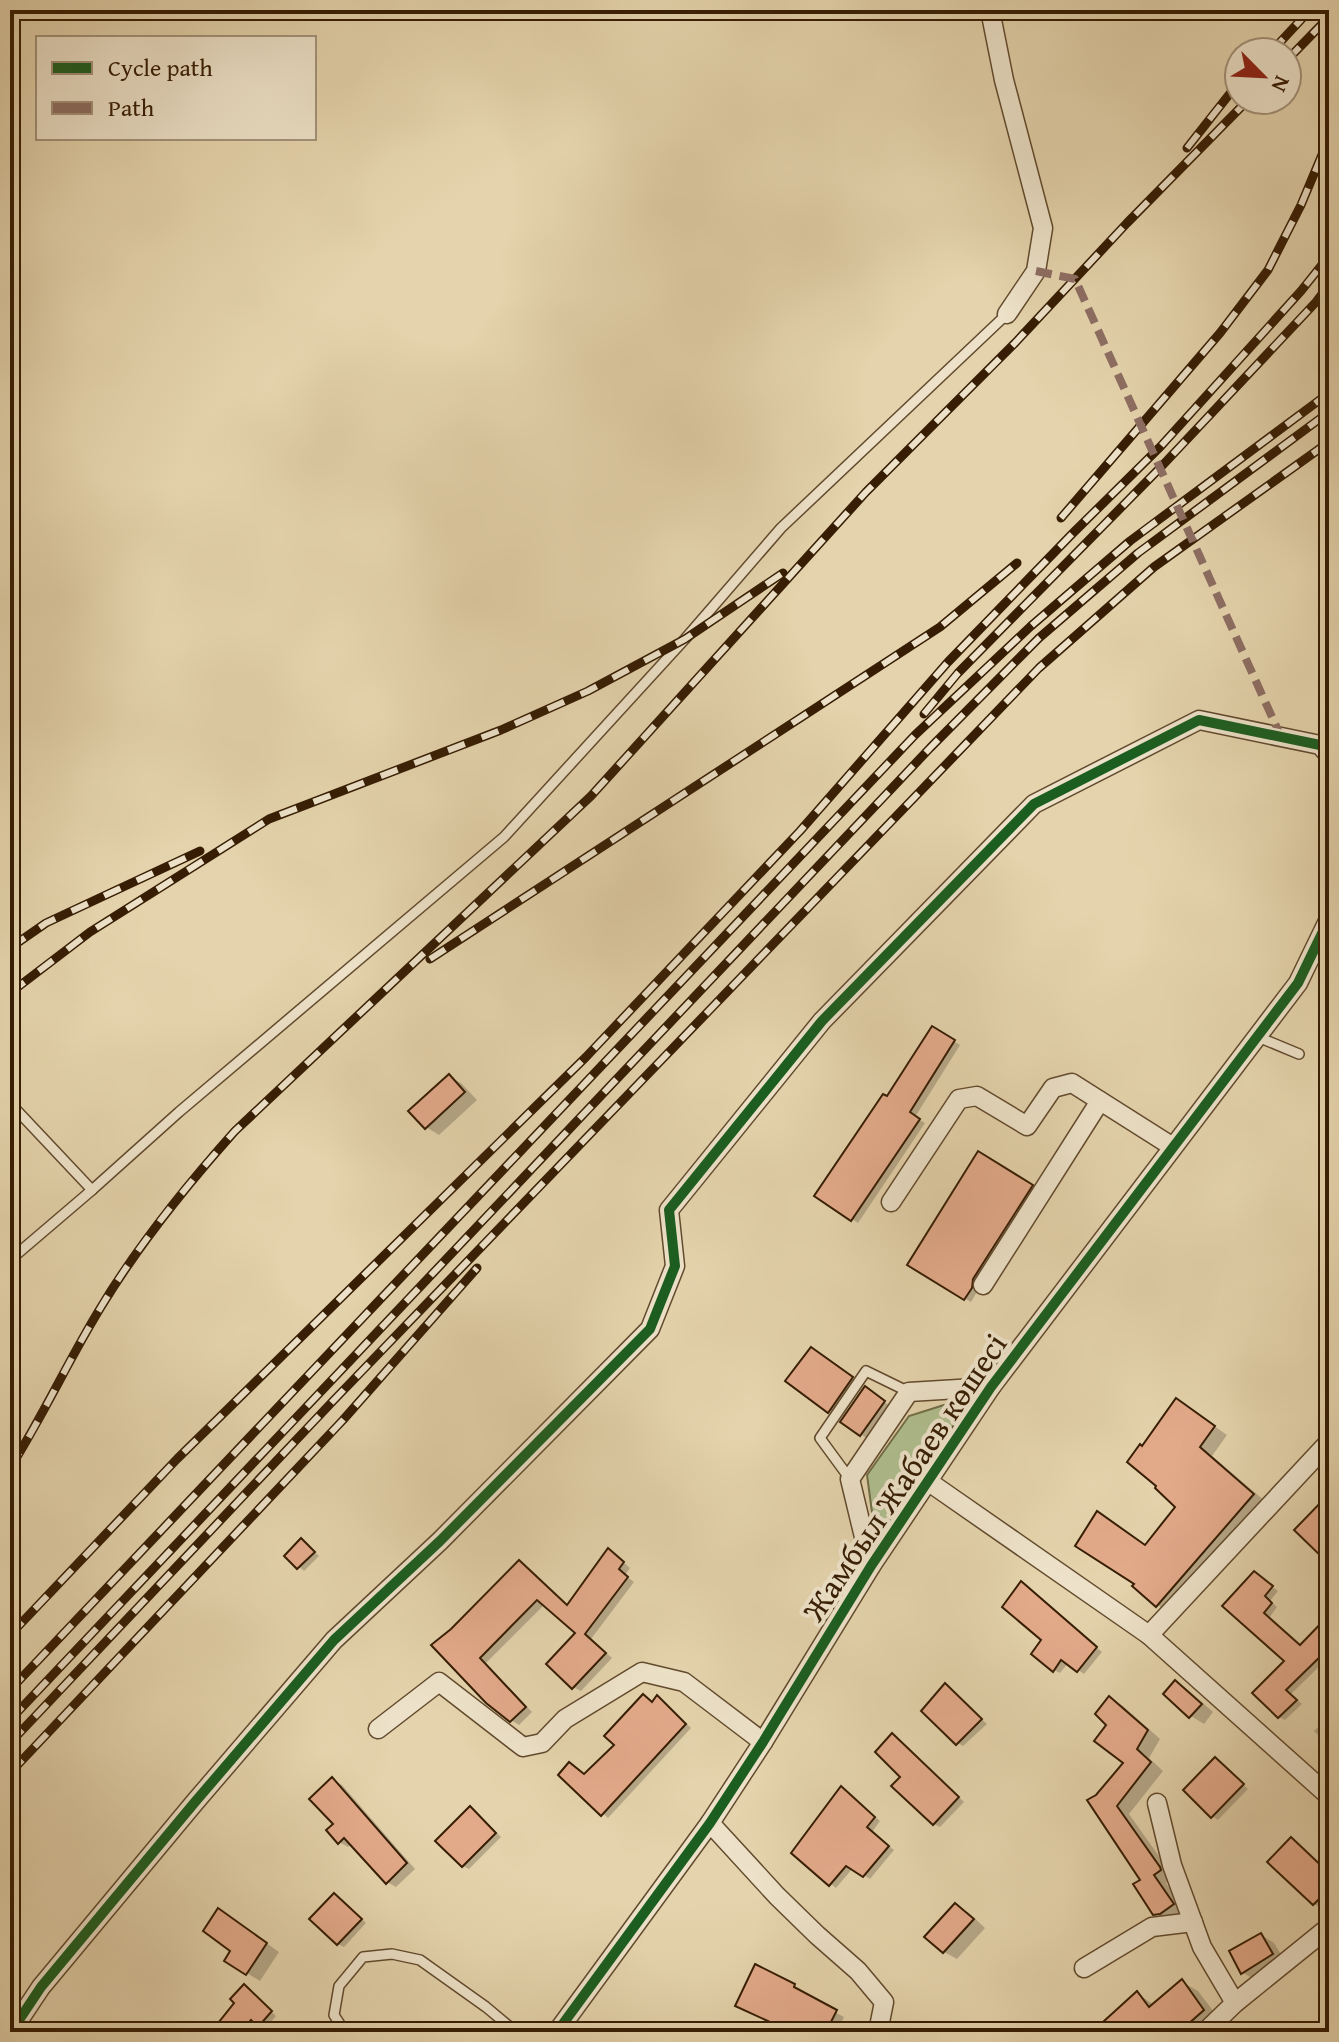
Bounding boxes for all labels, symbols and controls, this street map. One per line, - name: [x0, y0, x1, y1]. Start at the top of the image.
- legend: [36, 36, 316, 140]
- north arrow: [1223, 36, 1303, 116]
- text: Cycle path: [108, 50, 213, 85]
- text: N: [1264, 71, 1299, 98]
- text: Path: [108, 90, 155, 125]
- street label: Жамбыл Жабаев көшесі: [789, 1324, 1018, 1631]

